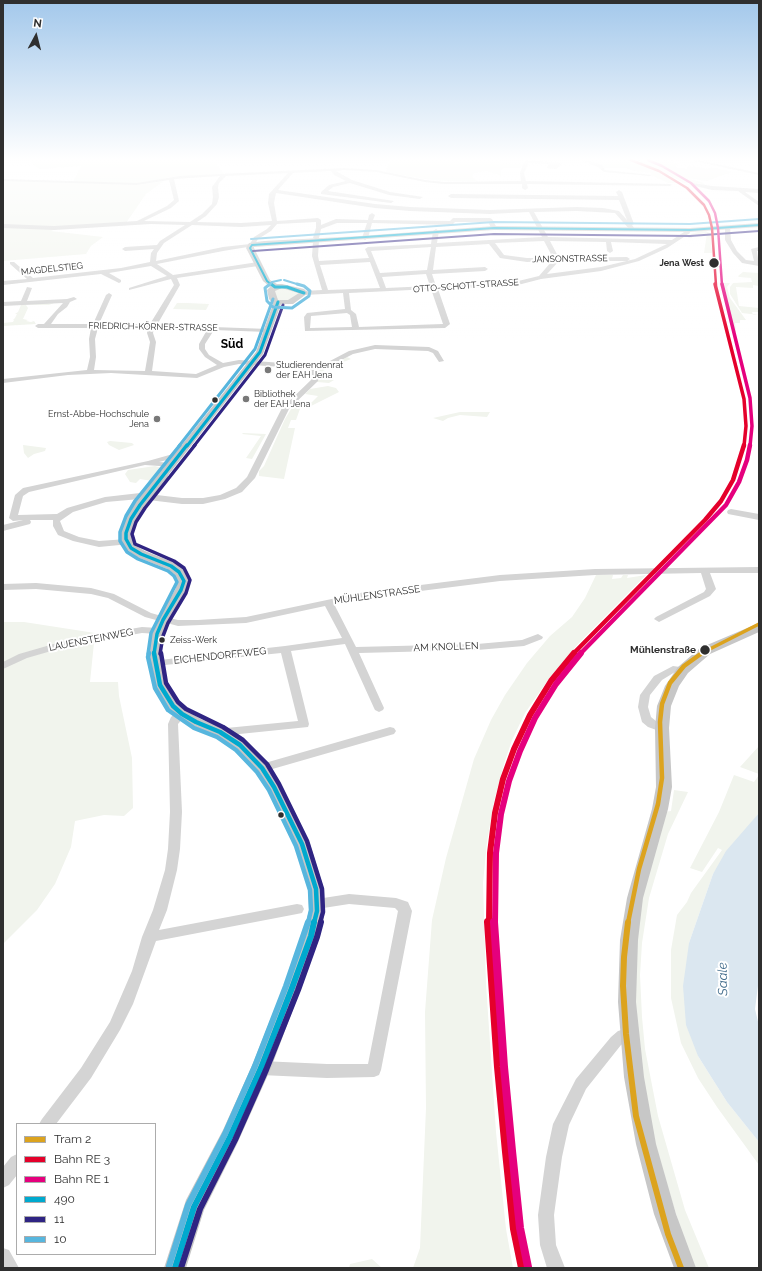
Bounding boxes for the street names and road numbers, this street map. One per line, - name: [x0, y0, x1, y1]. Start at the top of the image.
- street label: JANSONSTRASSE: [532, 253, 608, 265]
- street label: MAGDELSTIEG: [20, 260, 84, 278]
- street label: OTTO-SCHOTT-STRASSE: [413, 277, 519, 295]
- street label: FRIEDRICH-KÖRNER-STRASSE: [88, 320, 218, 334]
- street label: MÜHLENSTRASSE: [333, 583, 421, 607]
- street label: LAUENSTEINWEG: [48, 626, 134, 654]
- street label: AM KNOLLEN: [413, 640, 479, 654]
- street label: EICHENDORFFWEG: [173, 645, 267, 667]

